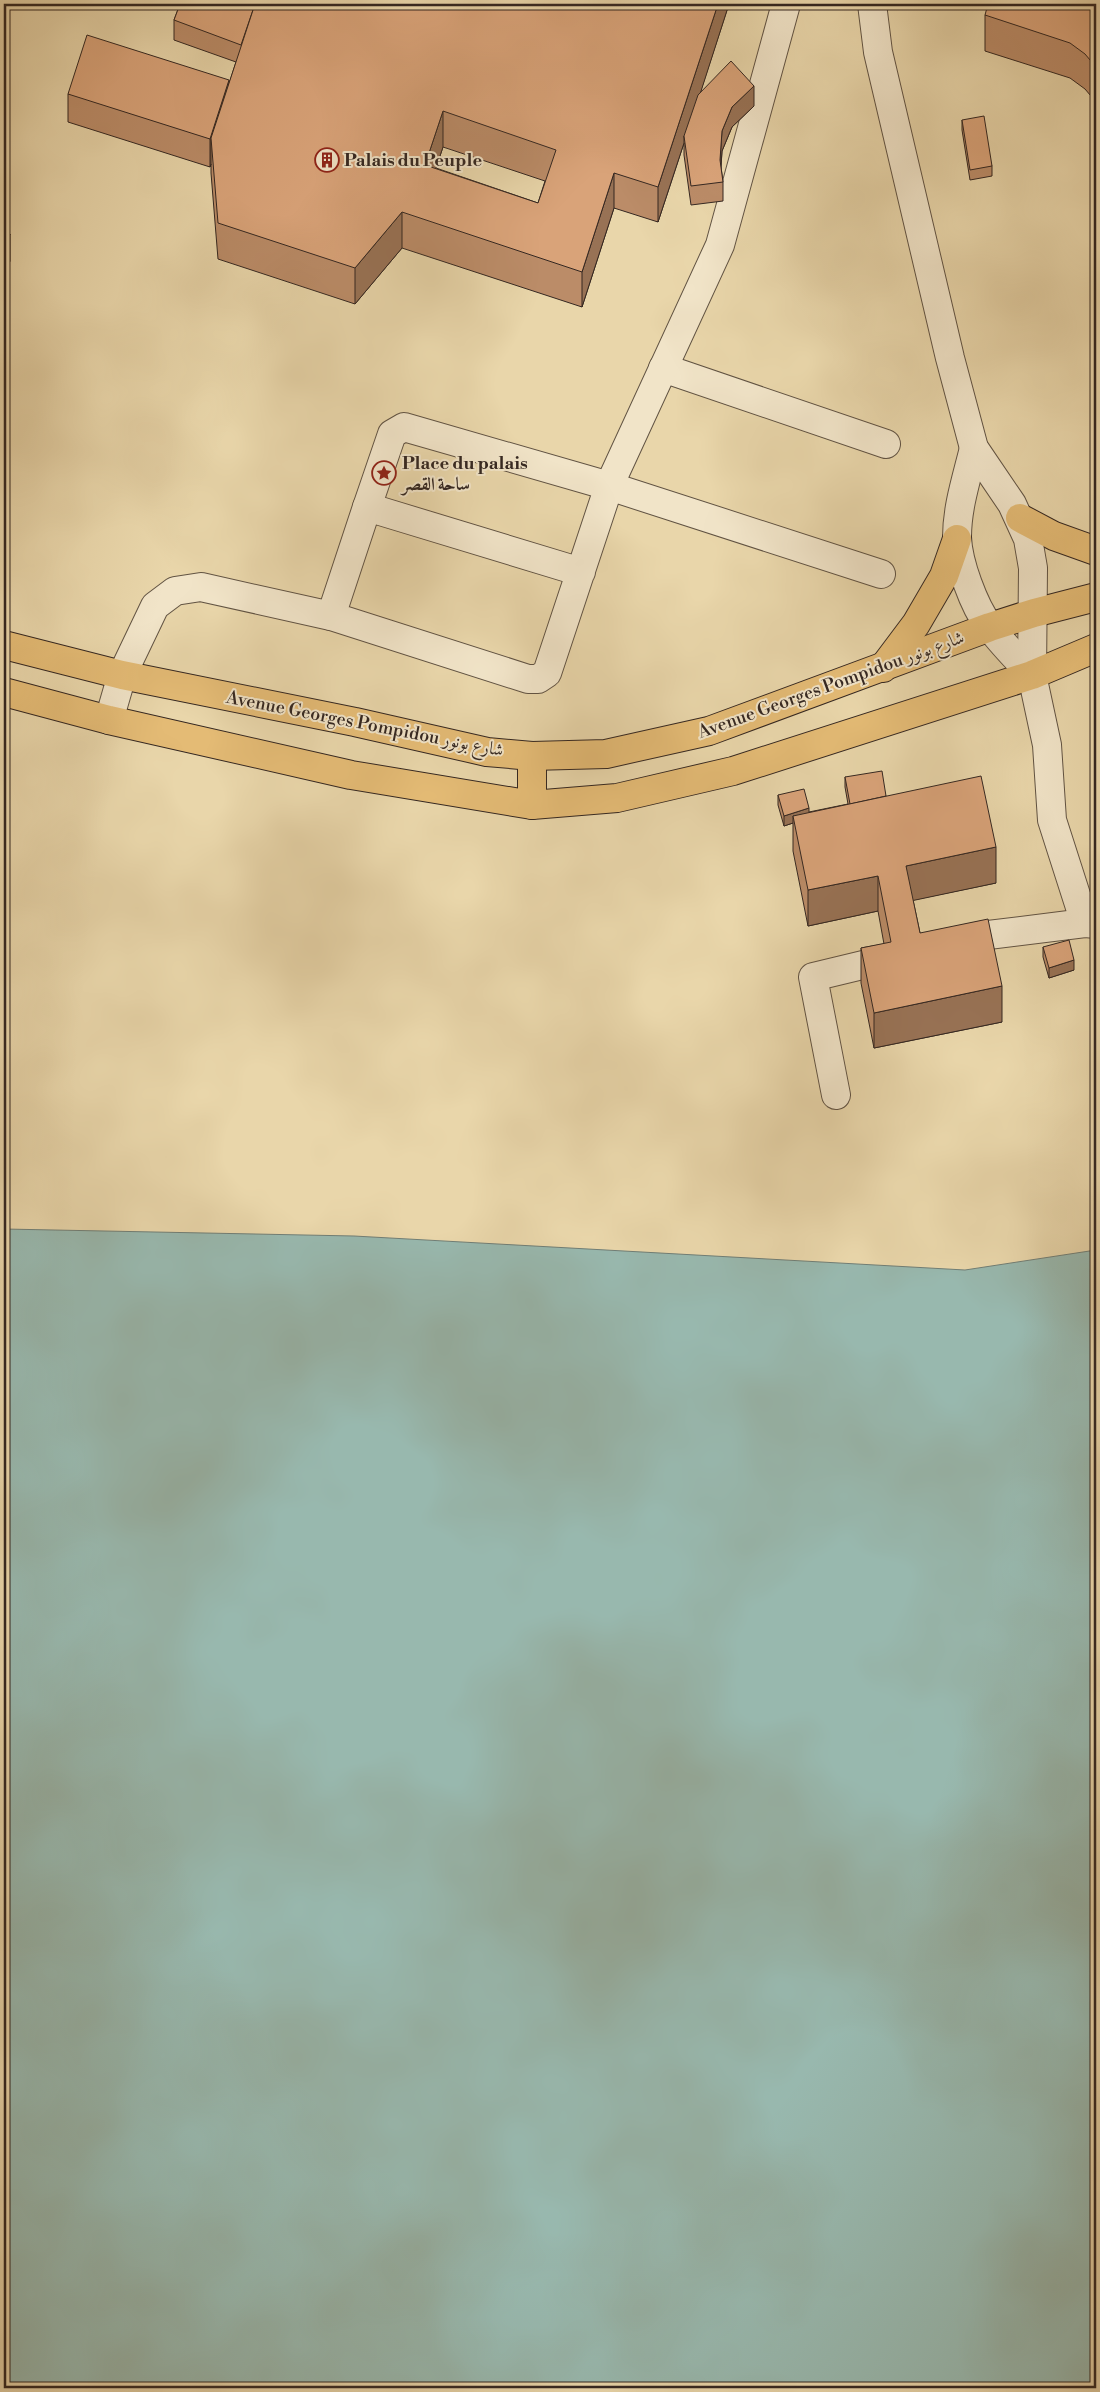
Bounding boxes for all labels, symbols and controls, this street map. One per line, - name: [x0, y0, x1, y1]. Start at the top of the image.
- building icon: Palais du Peuple: [314, 147, 340, 173]
- place label: Palais du Peuple: [344, 149, 482, 172]
- place label: Place du palais ساحة القصر: [400, 452, 528, 496]
- place icon: Place du palais ساحة القصر: [371, 460, 397, 486]
- street label: Avenue Georges Pompidou شارع بونور: [694, 626, 968, 747]
- street label: Avenue Georges Pompidou شارع بونور: [223, 686, 506, 765]

